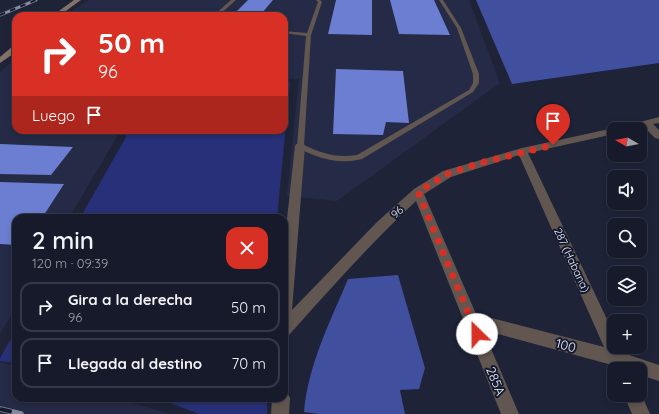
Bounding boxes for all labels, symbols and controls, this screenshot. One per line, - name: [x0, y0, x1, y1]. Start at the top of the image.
- text: 50 m: [98, 25, 165, 60]
- icon: right: [32, 28, 84, 80]
- text: 96: [98, 60, 118, 83]
- icon: arrive: [83, 104, 105, 126]
- pin: [536, 104, 570, 145]
- text: Luego: [32, 106, 75, 125]
- icon: arrive: [542, 110, 564, 132]
- north arrow: [607, 122, 647, 162]
- map controls: [607, 122, 647, 402]
- button: sound: [607, 170, 647, 210]
- street label: 96: [388, 203, 406, 221]
- button: search: [607, 218, 647, 258]
- text: 2 min: [32, 225, 94, 255]
- street label: 287 (Habana): [551, 226, 593, 294]
- button: close: [226, 227, 268, 269]
- text: 120 m · 09:39: [32, 255, 108, 271]
- button: layers: [607, 266, 647, 306]
- text: Gira a la derecha: [68, 290, 193, 309]
- icon: right: [34, 296, 56, 318]
- text: 50 m: [231, 298, 266, 317]
- text: 96: [68, 309, 82, 325]
- position arrow: [456, 313, 498, 355]
- button: +: [607, 314, 647, 354]
- street label: 100: [554, 335, 578, 355]
- icon: arrive: [34, 352, 56, 374]
- text: Llegada al destino: [68, 354, 202, 373]
- text: 70 m: [232, 354, 266, 373]
- button: −: [607, 362, 647, 402]
- street label: 285A: [483, 364, 509, 398]

